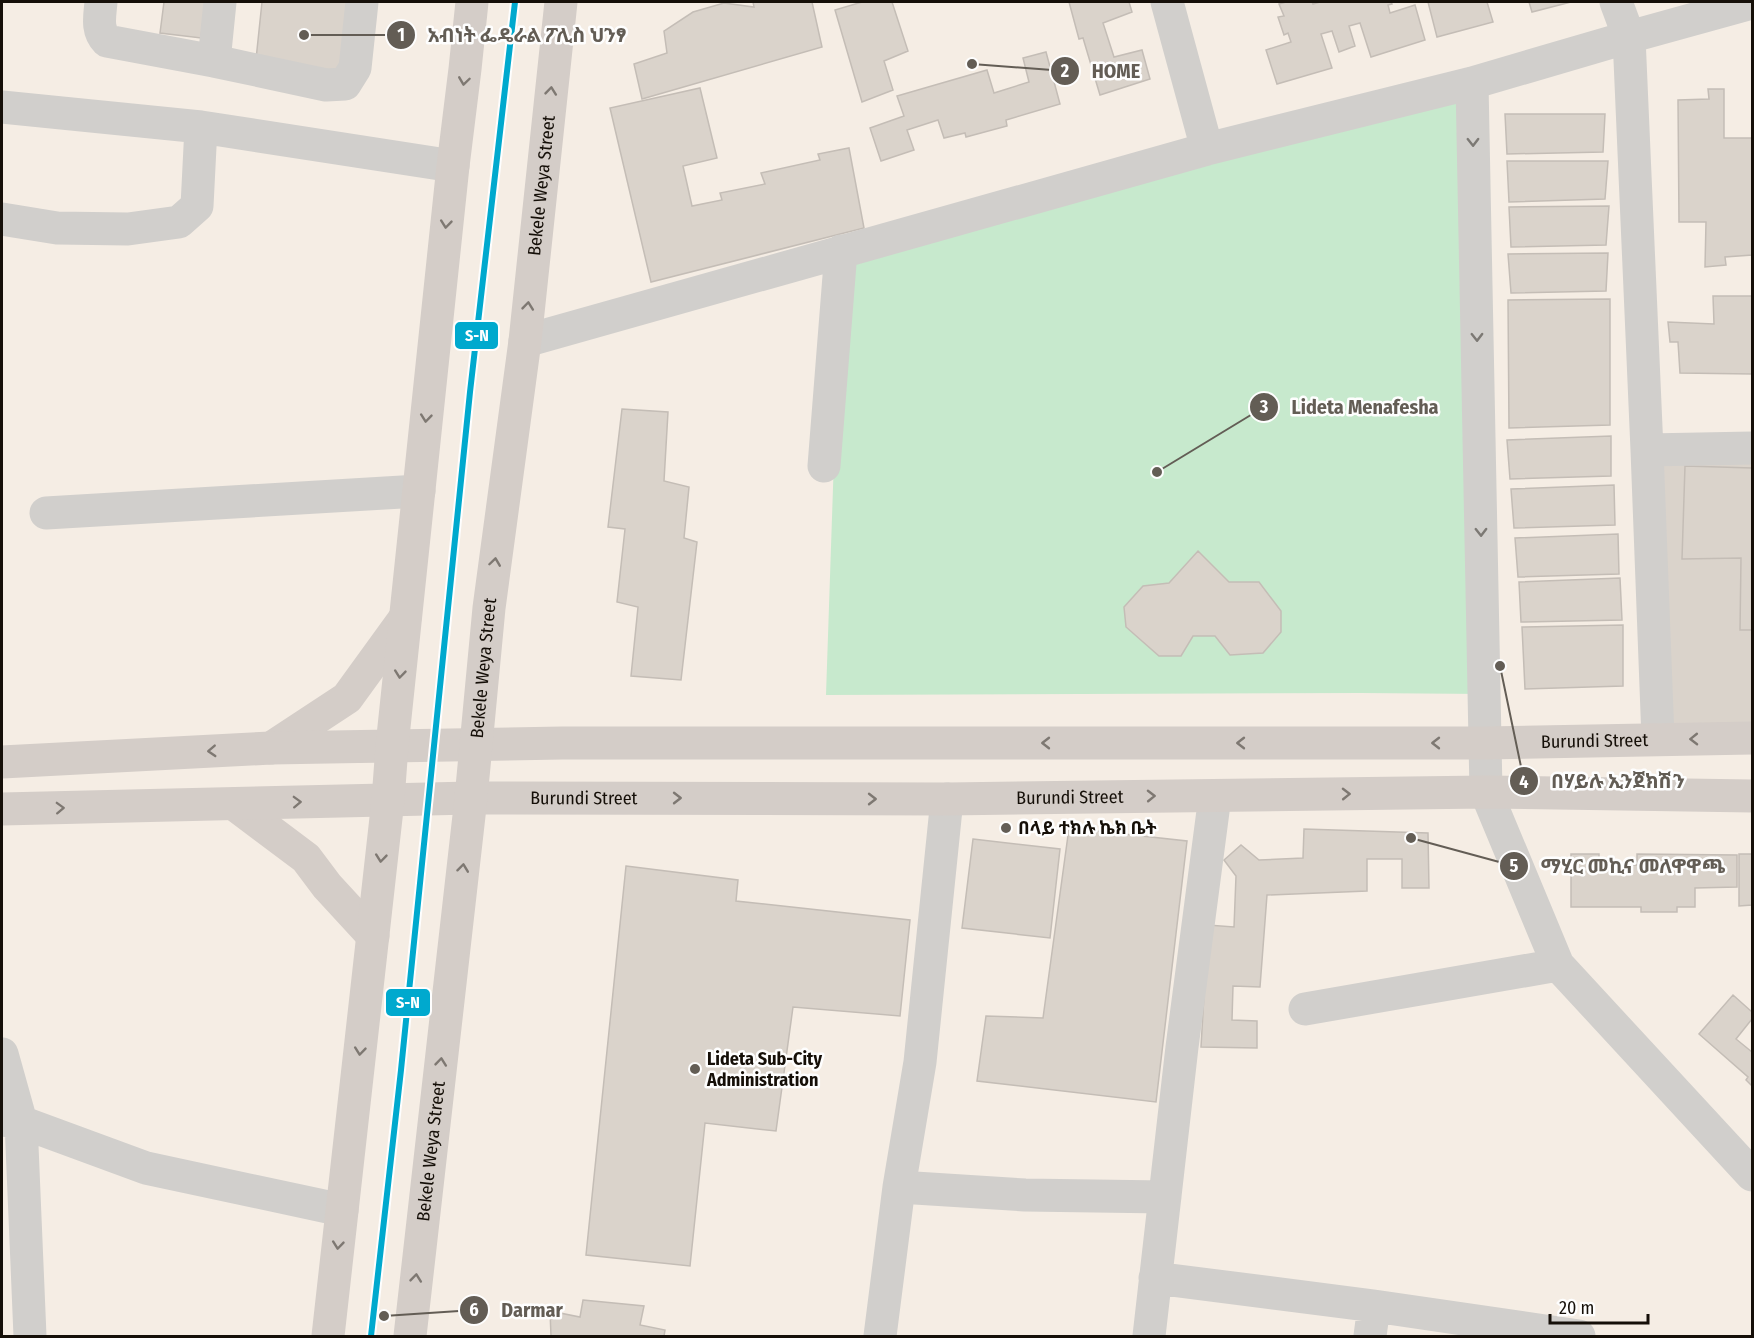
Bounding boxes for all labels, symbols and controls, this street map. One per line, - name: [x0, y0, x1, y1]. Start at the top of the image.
- callout: አብነት ፌዴራል ፖሊስ ህንፃ: [386, 16, 639, 54]
- text: አብነት ፌዴራል ፖሊስ ህንፃ: [428, 23, 627, 47]
- text: 1: [397, 24, 405, 46]
- callout: HOME: [1050, 52, 1153, 90]
- text: HOME: [1092, 59, 1140, 83]
- text: 2: [1060, 60, 1069, 82]
- one-way arrow: [458, 76, 470, 85]
- one-way arrow: [544, 87, 557, 96]
- street label: Bekele Weya Street: [523, 114, 560, 257]
- one-way arrow: [1467, 137, 1480, 146]
- one-way arrow: [441, 219, 453, 228]
- one-way arrow: [522, 301, 534, 311]
- line badge: S-N: [454, 321, 499, 350]
- text: S-N: [465, 326, 489, 345]
- one-way arrow: [1471, 332, 1483, 341]
- callout: Lideta Menafesha: [1249, 388, 1450, 426]
- text: Lideta Menafesha: [1291, 395, 1439, 419]
- text: 3: [1259, 396, 1269, 418]
- one-way arrow: [420, 413, 433, 422]
- one-way arrow: [1475, 527, 1487, 536]
- one-way arrow: [488, 557, 500, 566]
- street label: Bekele Weya Street: [466, 596, 501, 739]
- one-way arrow: [394, 670, 407, 679]
- street label: Burundi Street: [1541, 729, 1649, 753]
- one-way arrow: [1690, 733, 1699, 745]
- one-way arrow: [1042, 737, 1051, 749]
- one-way arrow: [1237, 737, 1246, 749]
- one-way arrow: [1432, 737, 1441, 749]
- one-way arrow: [208, 744, 217, 757]
- callout: በሃይሉ ኢንጀክሽን: [1509, 762, 1697, 800]
- text: በሃይሉ ኢንጀክሽን: [1551, 769, 1685, 793]
- text: 4: [1519, 771, 1529, 793]
- street label: Burundi Street: [1016, 786, 1124, 809]
- street label: Burundi Street: [530, 787, 638, 809]
- one-way arrow: [1341, 788, 1350, 800]
- one-way arrow: [1146, 790, 1155, 803]
- one-way arrow: [672, 792, 681, 804]
- one-way arrow: [867, 793, 876, 805]
- one-way arrow: [292, 796, 301, 808]
- one-way arrow: [55, 802, 64, 814]
- place label: በላይ ተክሉ ኬክ ቤት: [1018, 817, 1157, 839]
- marker: በላይ ተክሉ ኬክ ቤት: [999, 821, 1013, 835]
- callout: ማሂር መኪና መለዋዋጫ: [1499, 847, 1737, 885]
- one-way arrow: [376, 853, 388, 862]
- text: ማሂር መኪና መለዋዋጫ: [1541, 854, 1725, 878]
- text: 5: [1510, 855, 1519, 877]
- one-way arrow: [456, 863, 469, 872]
- line badge: S-N: [385, 988, 431, 1017]
- text: S-N: [396, 993, 420, 1012]
- one-way arrow: [354, 1047, 367, 1056]
- place label: Lideta Sub-City Administration: [706, 1048, 822, 1091]
- one-way arrow: [434, 1057, 447, 1066]
- marker: Lideta Sub-City Administration: [688, 1062, 702, 1076]
- street label: Bekele Weya Street: [412, 1080, 450, 1222]
- one-way arrow: [332, 1241, 345, 1250]
- one-way arrow: [410, 1274, 422, 1283]
- scale bar: [1550, 1287, 1648, 1325]
- callout: Darmar: [459, 1291, 574, 1329]
- text: 20 m: [1559, 1297, 1594, 1319]
- text: Darmar: [501, 1298, 563, 1322]
- text: 6: [469, 1299, 479, 1321]

